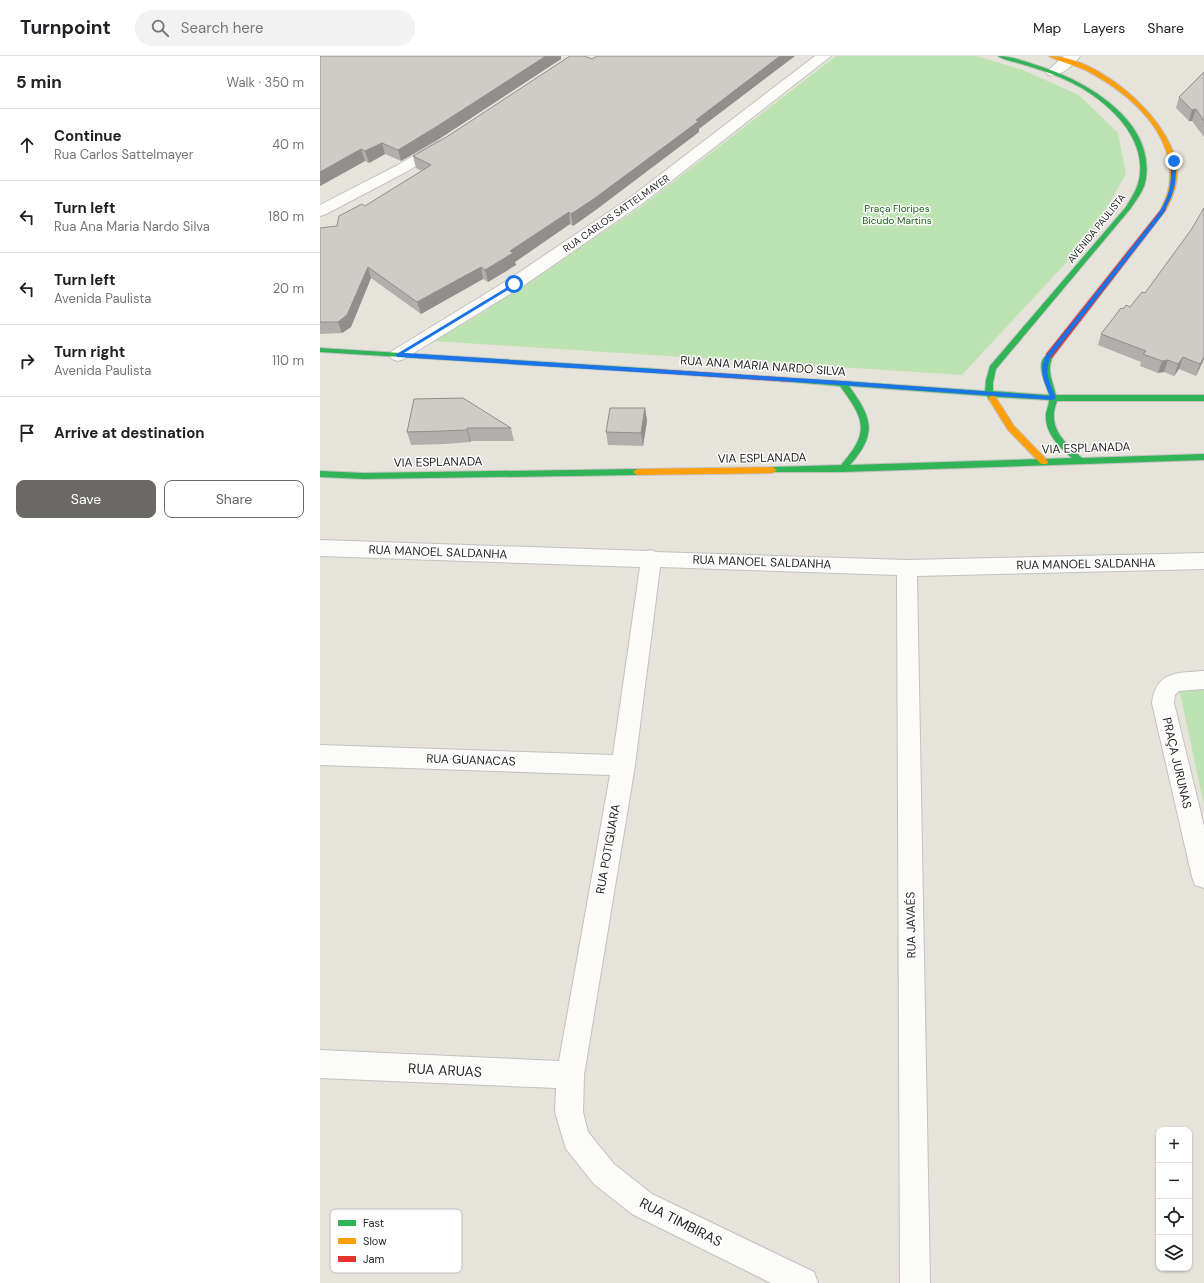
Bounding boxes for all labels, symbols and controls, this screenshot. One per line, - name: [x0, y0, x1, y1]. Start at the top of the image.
- search box: [135, 10, 415, 46]
- text: Turnpoint: [20, 15, 111, 40]
- icon: search: [149, 17, 171, 39]
- text: Search here: [181, 18, 264, 38]
- text: Map: [1033, 19, 1061, 37]
- text: Layers: [1083, 19, 1125, 37]
- text: Share: [1147, 19, 1184, 37]
- text: 5 min: [16, 71, 62, 93]
- text: Walk · 350 m: [226, 74, 304, 91]
- text: Continue: [54, 126, 122, 146]
- icon: ahead: [16, 134, 38, 156]
- text: 40 m: [272, 136, 304, 153]
- text: Rua Carlos Sattelmayer: [54, 146, 194, 163]
- route end: [1165, 152, 1183, 170]
- street label: RUA CARLOS SATTELMAYER: [560, 172, 672, 255]
- street label: AVENIDA PAULISTA: [1064, 191, 1129, 266]
- text: Turn left: [54, 198, 115, 218]
- park label: Praça Floripes Bicudo Martins: [862, 202, 932, 227]
- icon: left: [16, 206, 38, 228]
- text: 180 m: [268, 208, 304, 225]
- text: Rua Ana Maria Nardo Silva: [54, 218, 210, 235]
- text: Turn left: [54, 270, 115, 290]
- route start: [505, 275, 523, 293]
- icon: left: [16, 278, 38, 300]
- text: 20 m: [273, 280, 304, 297]
- text: Avenida Paulista: [54, 290, 151, 307]
- text: Turn right: [54, 342, 125, 362]
- icon: right: [16, 350, 38, 372]
- text: 110 m: [272, 352, 304, 369]
- street label: RUA ANA MARIA NARDO SILVA: [680, 352, 846, 380]
- text: Avenida Paulista: [54, 362, 151, 379]
- icon: arrive: [16, 422, 38, 444]
- text: Arrive at destination: [54, 423, 205, 443]
- street label: VIA ESPLANADA: [1041, 438, 1131, 458]
- street label: VIA ESPLANADA: [717, 449, 807, 467]
- street label: VIA ESPLANADA: [393, 453, 483, 471]
- button: Save: [16, 480, 156, 518]
- button: Share: [164, 480, 304, 518]
- street label: RUA MANOEL SALDANHA: [368, 542, 508, 562]
- street label: RUA MANOEL SALDANHA: [692, 552, 832, 572]
- street label: RUA MANOEL SALDANHA: [1016, 555, 1156, 573]
- street label: PRAÇA JURUNAS: [1159, 716, 1195, 810]
- street label: RUA GUANACAS: [426, 750, 516, 770]
- street label: RUA POTIGUARA: [592, 803, 624, 895]
- street label: RUA JAVAÉS: [902, 891, 920, 959]
- street label: RUA ARUAS: [408, 1059, 482, 1081]
- map controls: [1156, 1127, 1192, 1271]
- button: +: [1156, 1127, 1192, 1163]
- button: −: [1156, 1163, 1192, 1199]
- street label: RUA TIMBIRAS: [637, 1193, 725, 1251]
- button: locate: [1156, 1199, 1192, 1235]
- legend: [330, 1209, 462, 1273]
- text: Fast: [363, 1216, 384, 1230]
- text: Slow: [363, 1234, 387, 1248]
- button: layers: [1156, 1235, 1192, 1271]
- text: Jam: [363, 1252, 384, 1266]

